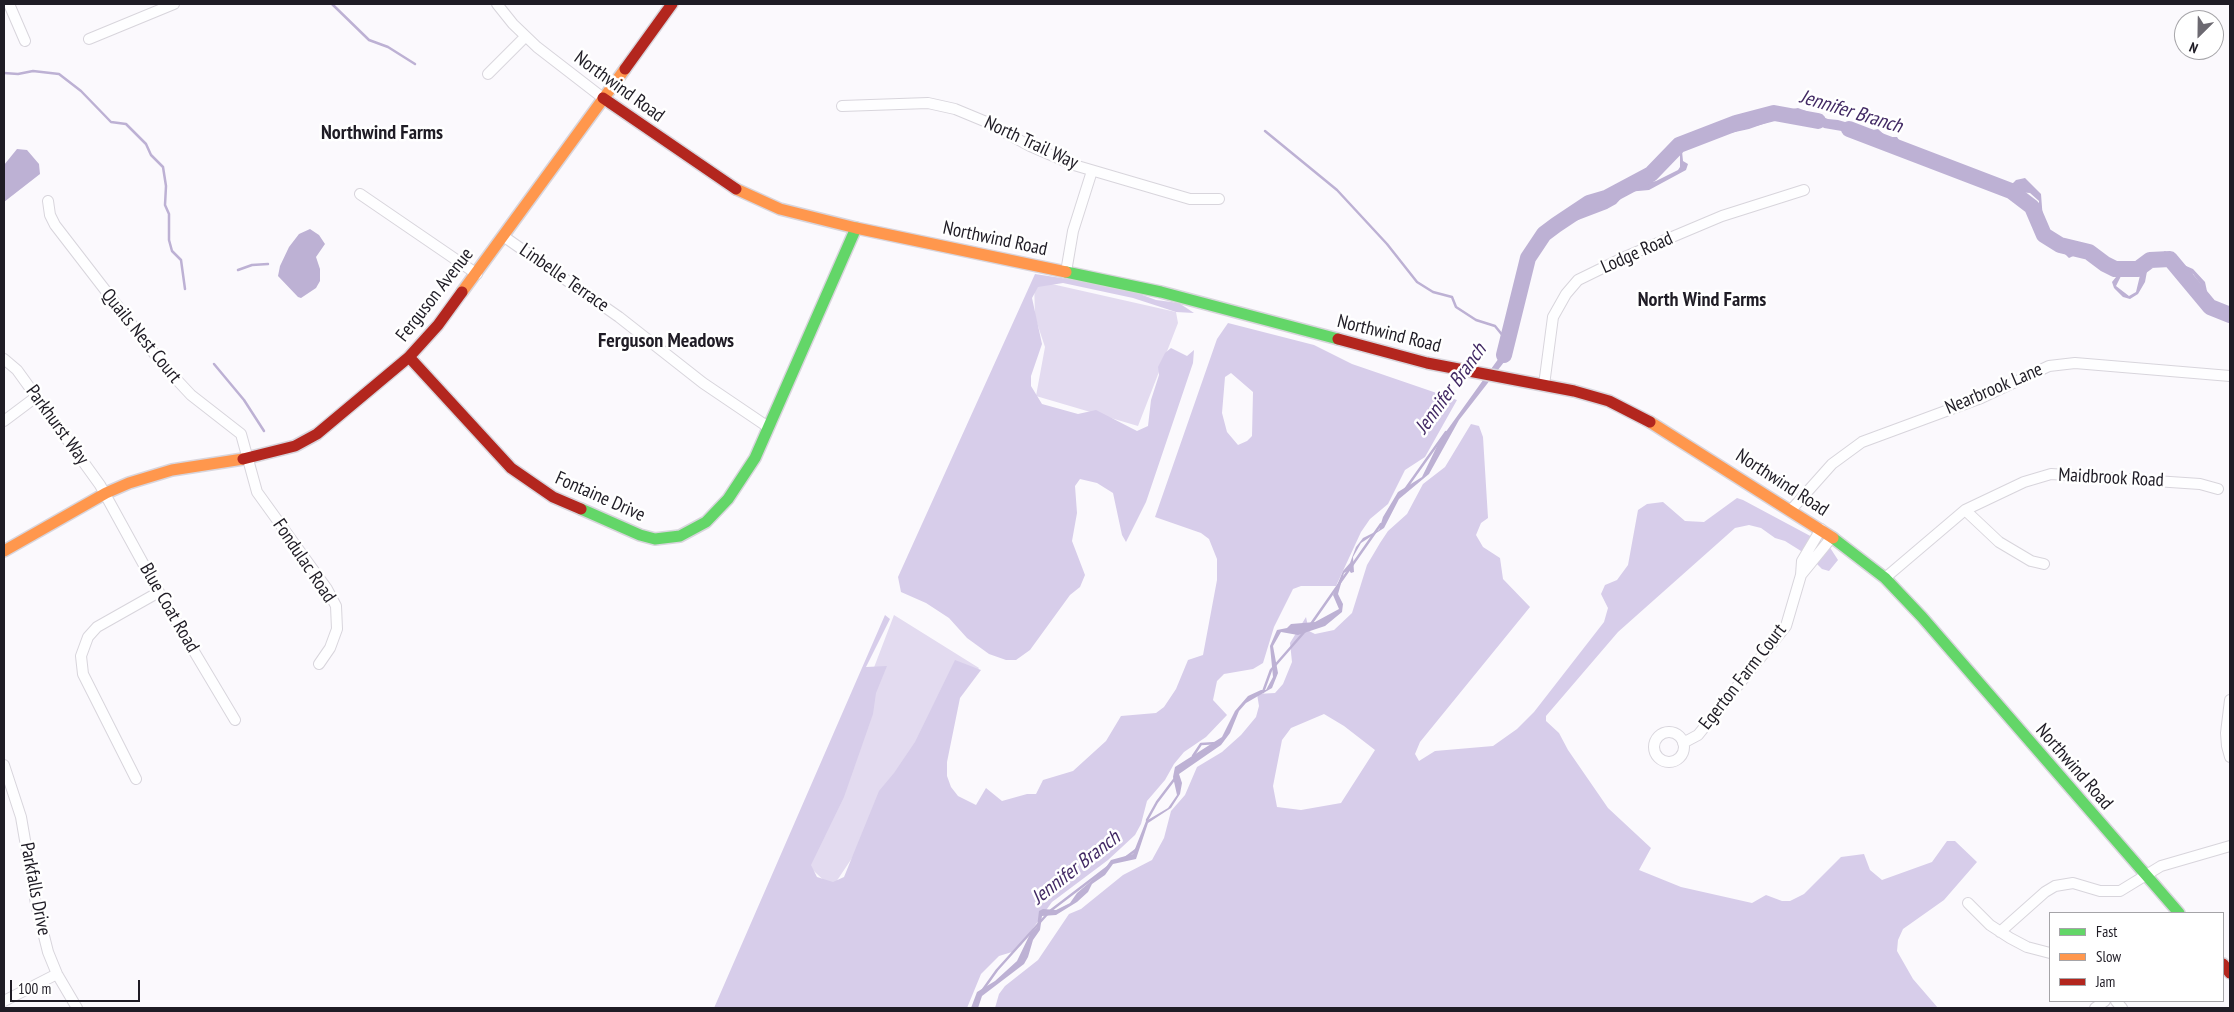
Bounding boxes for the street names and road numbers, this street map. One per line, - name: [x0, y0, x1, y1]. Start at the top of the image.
- street label: Northwind Road: [569, 47, 669, 127]
- street label: North Trail Way: [980, 111, 1082, 175]
- street label: Northwind Road: [941, 217, 1049, 261]
- street label: Lodge Road: [1598, 227, 1676, 279]
- street label: Linbelle Terrace: [515, 239, 613, 317]
- street label: Ferguson Avenue: [391, 244, 479, 346]
- street label: Quails Nest Court: [96, 284, 186, 388]
- street label: Northwind Road: [1335, 310, 1443, 358]
- street label: Nearbrook Lane: [1942, 358, 2046, 420]
- street label: Parkhurst Way: [21, 381, 93, 469]
- street label: Northwind Road: [1731, 445, 1833, 521]
- street label: Maidbrook Road: [2058, 464, 2164, 492]
- street label: Fontaine Drive: [551, 467, 649, 527]
- street label: Fondulac Road: [268, 515, 340, 607]
- street label: Blue Coat Road: [134, 559, 204, 657]
- street label: Egerton Farm Court: [1695, 620, 1791, 734]
- street label: Northwind Road: [2031, 720, 2117, 814]
- street label: Parkfalls Drive: [15, 840, 55, 938]

